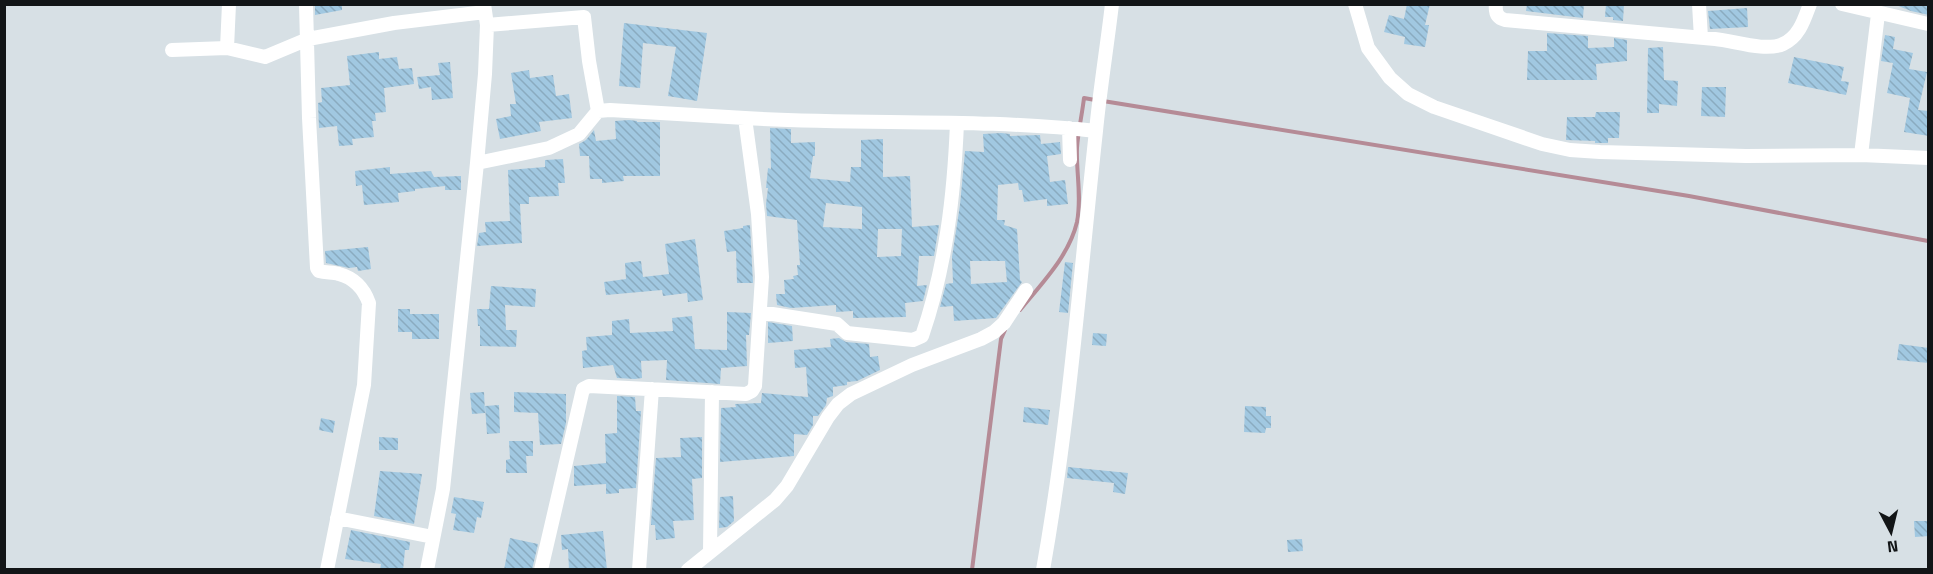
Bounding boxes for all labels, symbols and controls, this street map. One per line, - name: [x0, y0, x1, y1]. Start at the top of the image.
- north arrow: [1861, 502, 1921, 562]
- text: N: [1886, 534, 1900, 559]

